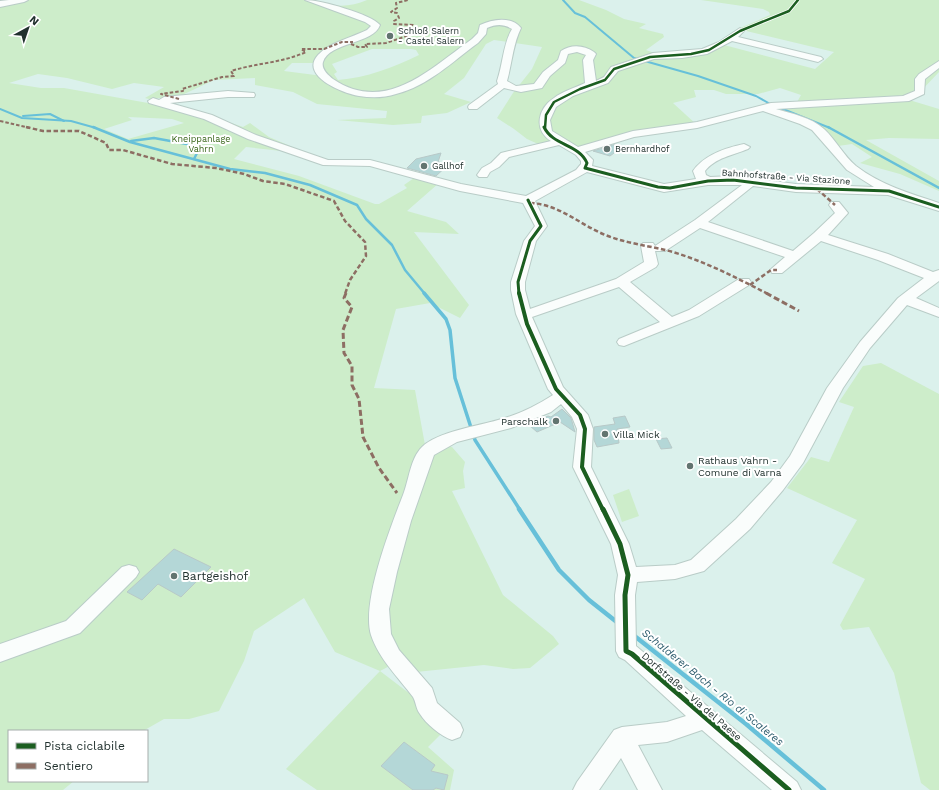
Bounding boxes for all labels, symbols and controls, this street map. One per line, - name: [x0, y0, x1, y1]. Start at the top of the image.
- north arrow: [8, 8, 48, 48]
- text: N: [27, 13, 41, 28]
- place label: Schloß Salern - Castel Salern: [398, 26, 464, 46]
- marker: Schloß Salern - Castel Salern: [385, 31, 395, 41]
- park label: Kneippanlage Vahrn: [172, 134, 230, 154]
- marker: Bernhardhof: [602, 144, 612, 154]
- place label: Bernhardhof: [615, 144, 670, 154]
- marker: Gallhof: [419, 161, 429, 171]
- place label: Gallhof: [432, 161, 464, 171]
- street label: Bahnhofstraße - Via Stazione: [721, 168, 851, 186]
- place label: Parschalk: [501, 416, 548, 427]
- marker: Parschalk: [551, 416, 561, 426]
- marker: Villa Mick: [600, 429, 610, 439]
- place label: Villa Mick: [613, 429, 660, 440]
- place label: Rathaus Vahrn - Comune di Varna: [698, 455, 782, 478]
- marker: Rathaus Vahrn - Comune di Varna: [685, 461, 695, 471]
- place label: Bartgeishof: [182, 569, 249, 583]
- marker: Bartgeishof: [169, 571, 179, 581]
- water label: Schalderer Bach - Rio di Scaleres: [639, 626, 786, 749]
- street label: Dorfstraße - Via del Paese: [640, 650, 744, 743]
- legend: [8, 730, 148, 782]
- text: Pista ciclabile: [44, 739, 125, 753]
- text: Sentiero: [44, 759, 93, 773]

